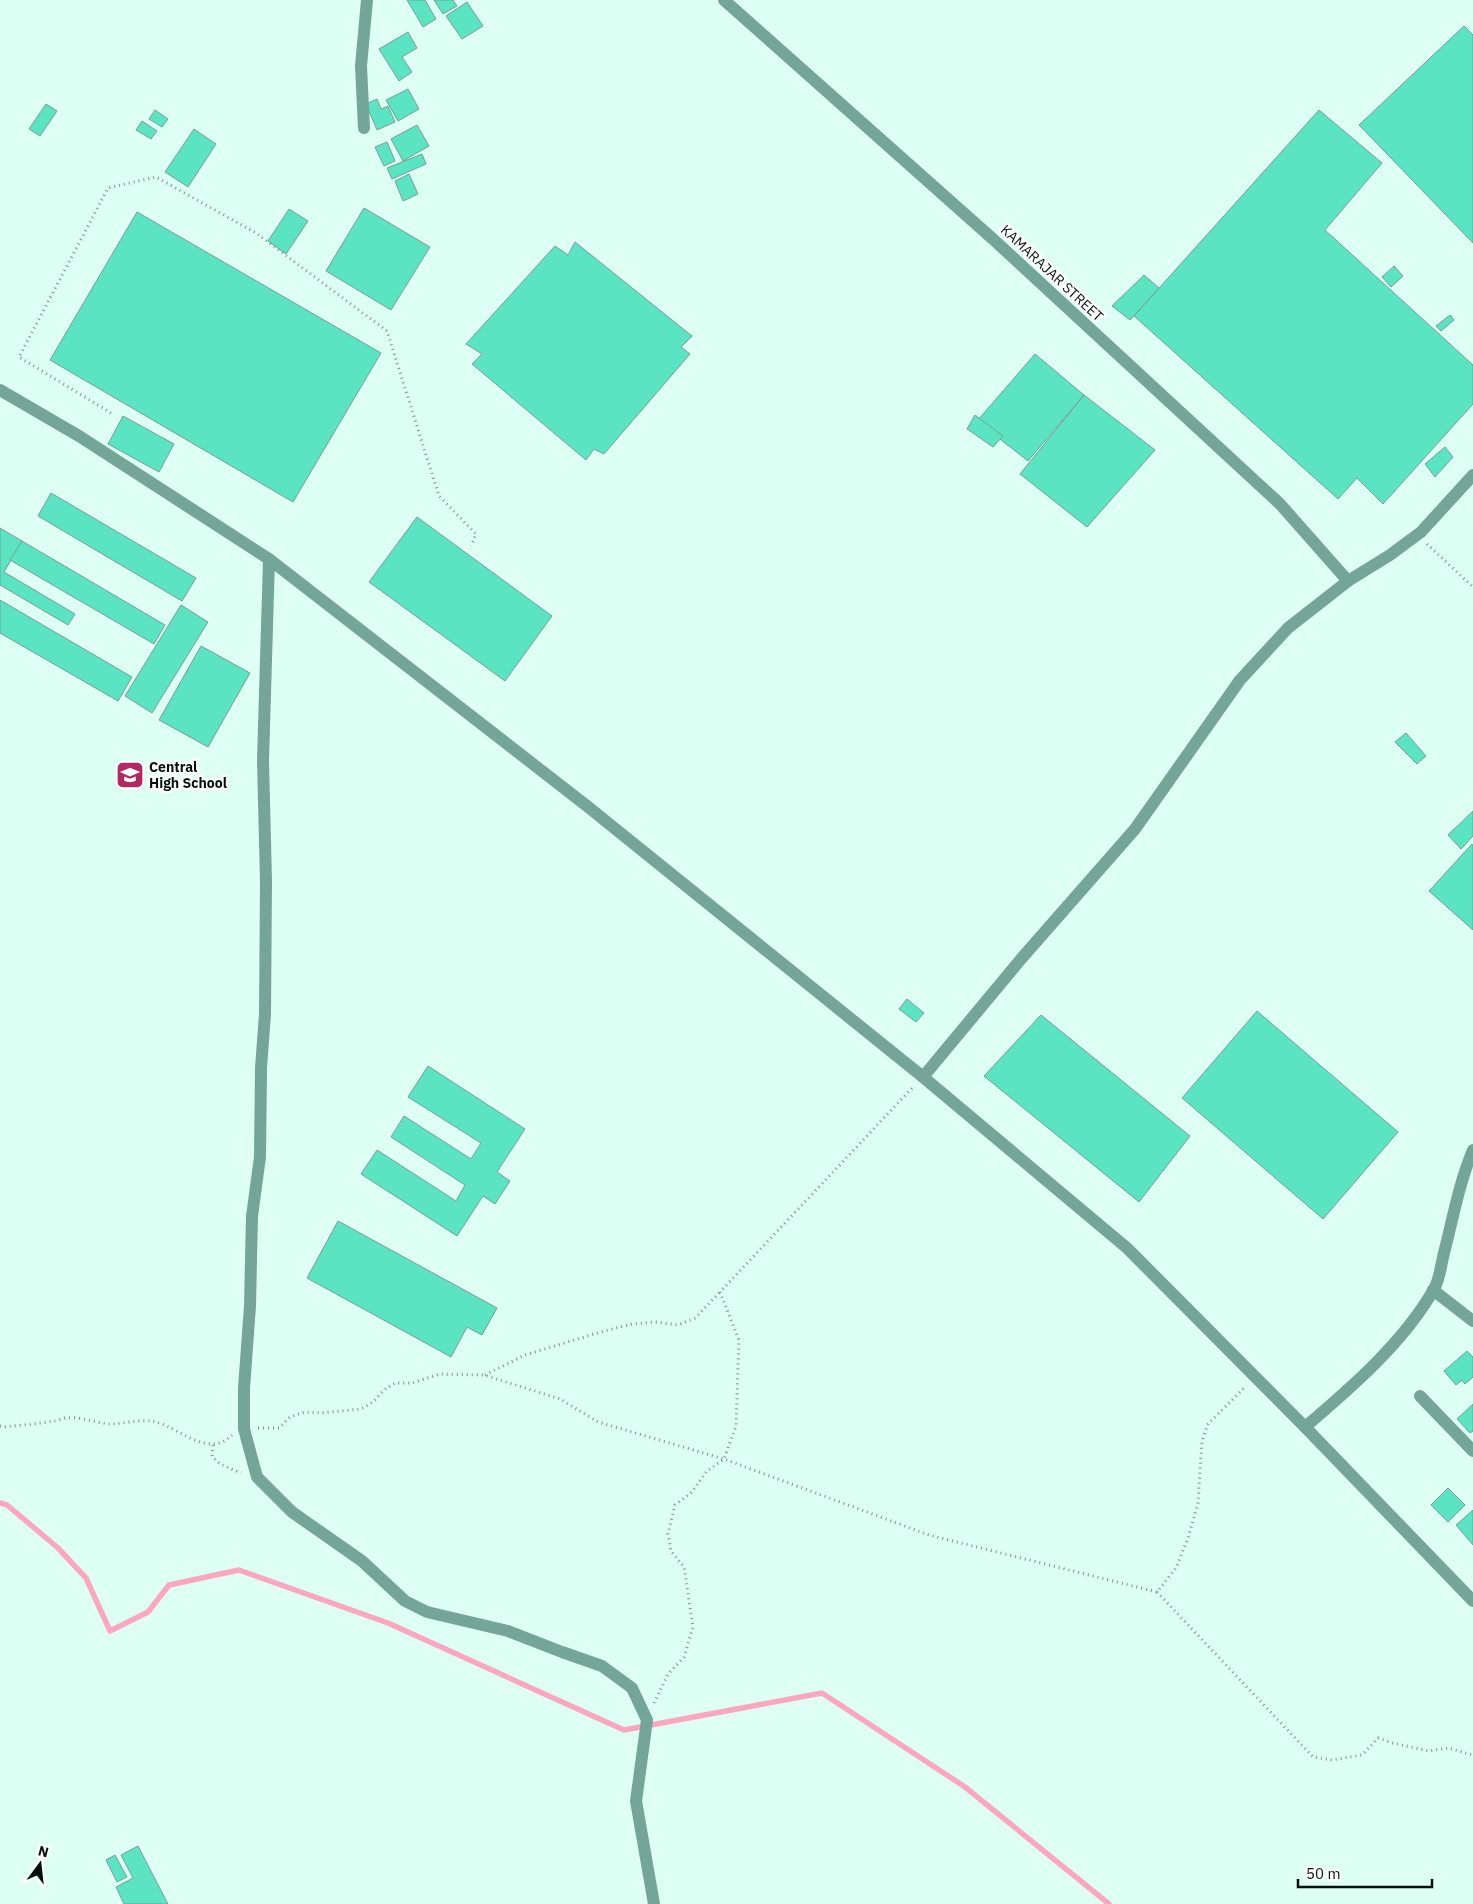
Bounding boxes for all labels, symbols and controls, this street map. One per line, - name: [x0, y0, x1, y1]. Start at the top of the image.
- street label: KAMARAJAR STREET: [997, 221, 1107, 325]
- place label: Central High School: [149, 758, 227, 792]
- school or university icon: Central High School: [115, 760, 145, 790]
- north arrow: [15, 1839, 65, 1889]
- text: N: [36, 1841, 51, 1861]
- scale bar: [1298, 1856, 1432, 1888]
- text: 50 m: [1306, 1864, 1341, 1883]

